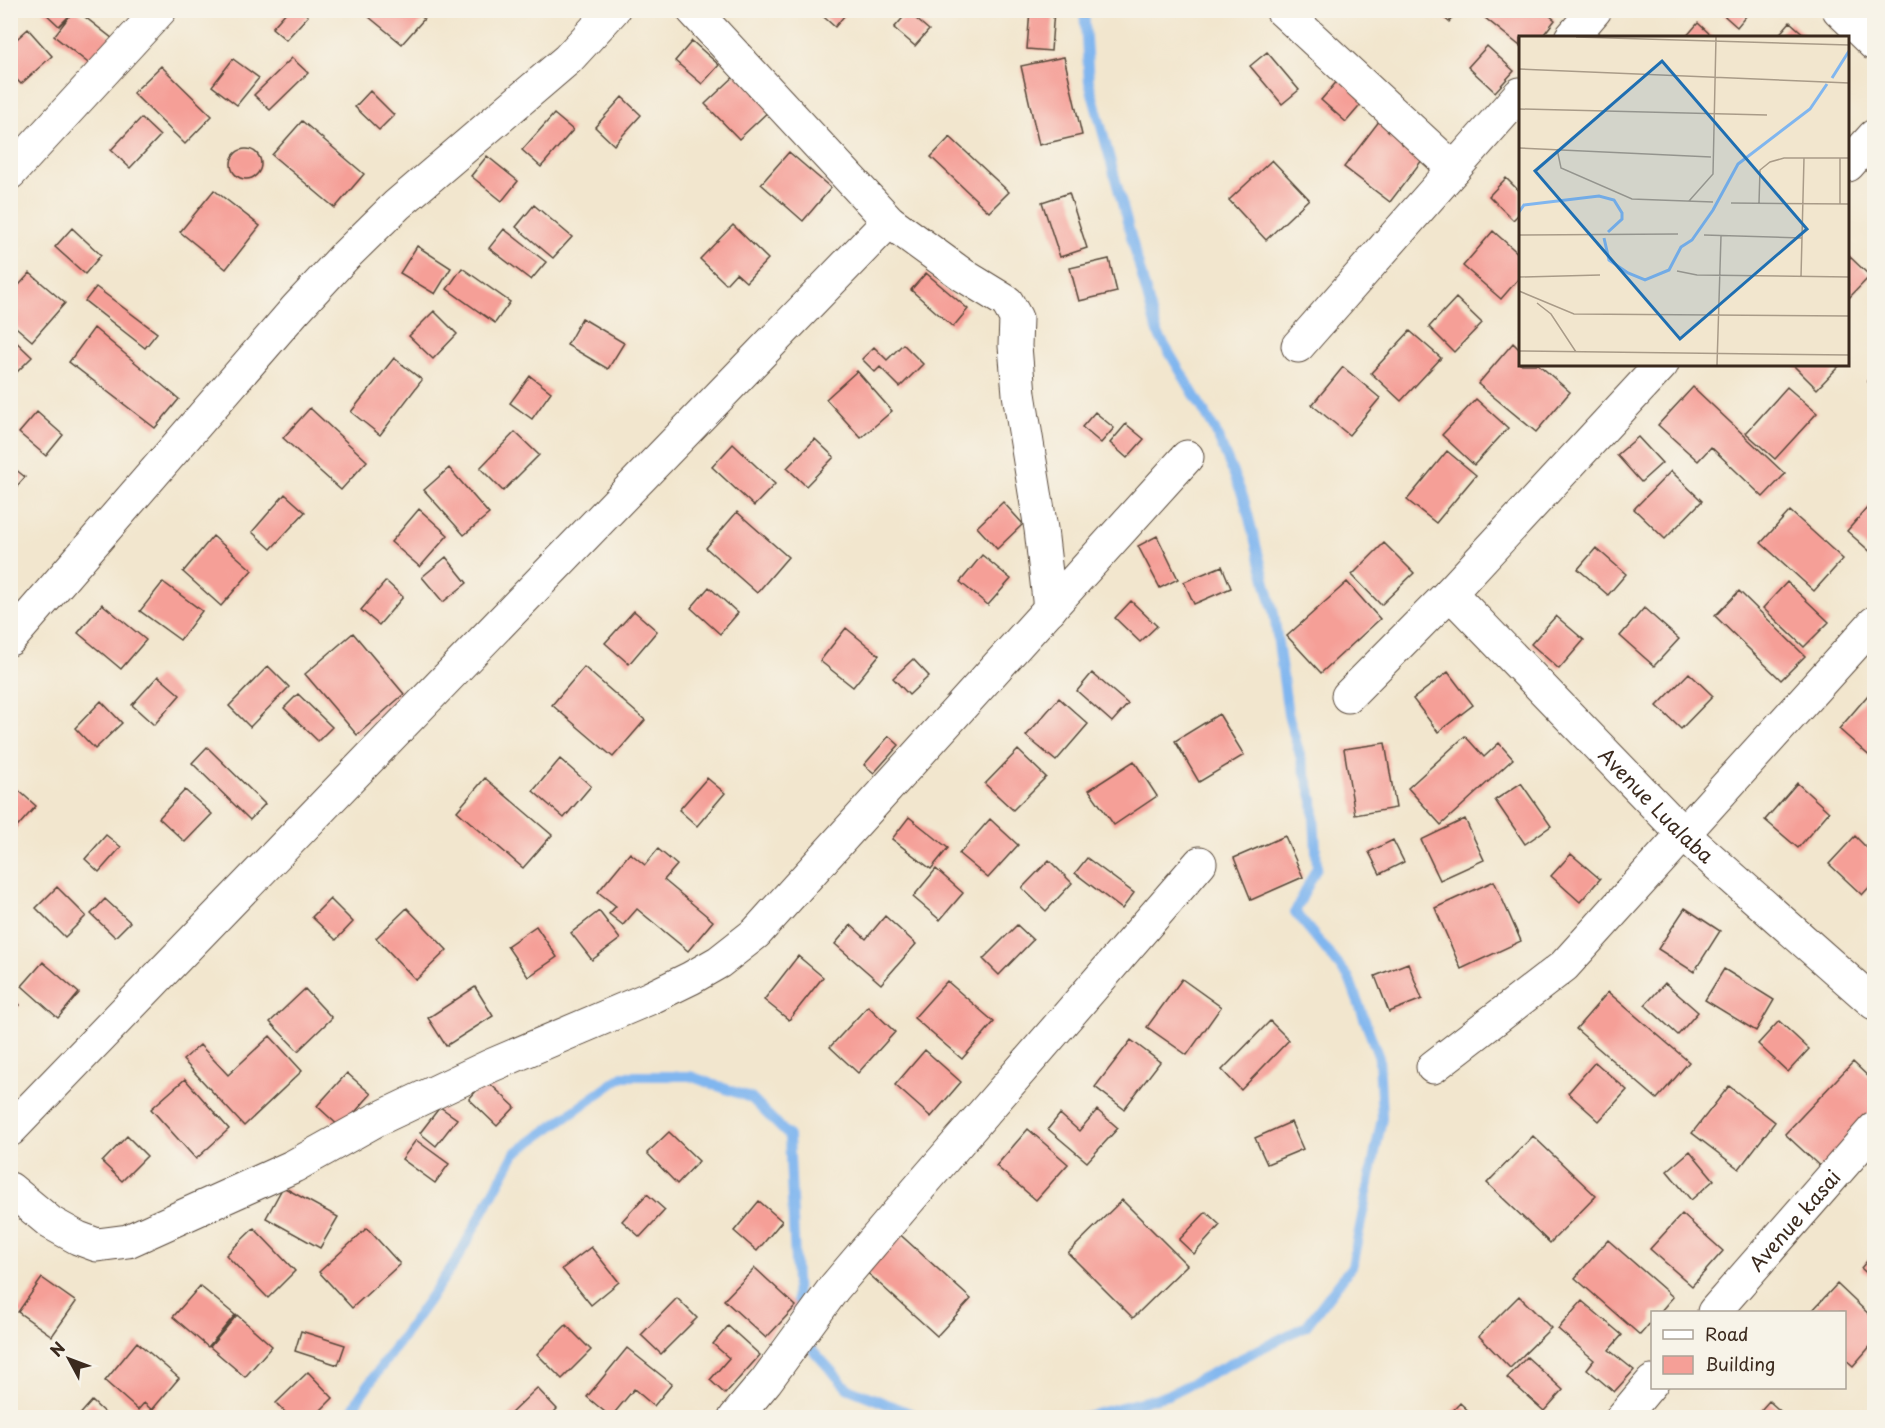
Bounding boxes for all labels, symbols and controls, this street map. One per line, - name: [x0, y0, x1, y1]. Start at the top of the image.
- inset map: [1519, 36, 1849, 366]
- street label: Avenue Lualaba: [1592, 740, 1721, 870]
- street label: Avenue kasai: [1741, 1163, 1847, 1278]
- legend: [1651, 1311, 1846, 1389]
- text: Road: [1705, 1320, 1749, 1347]
- north arrow: [39, 1329, 99, 1389]
- text: N: [44, 1336, 70, 1361]
- text: Building: [1705, 1350, 1775, 1377]

